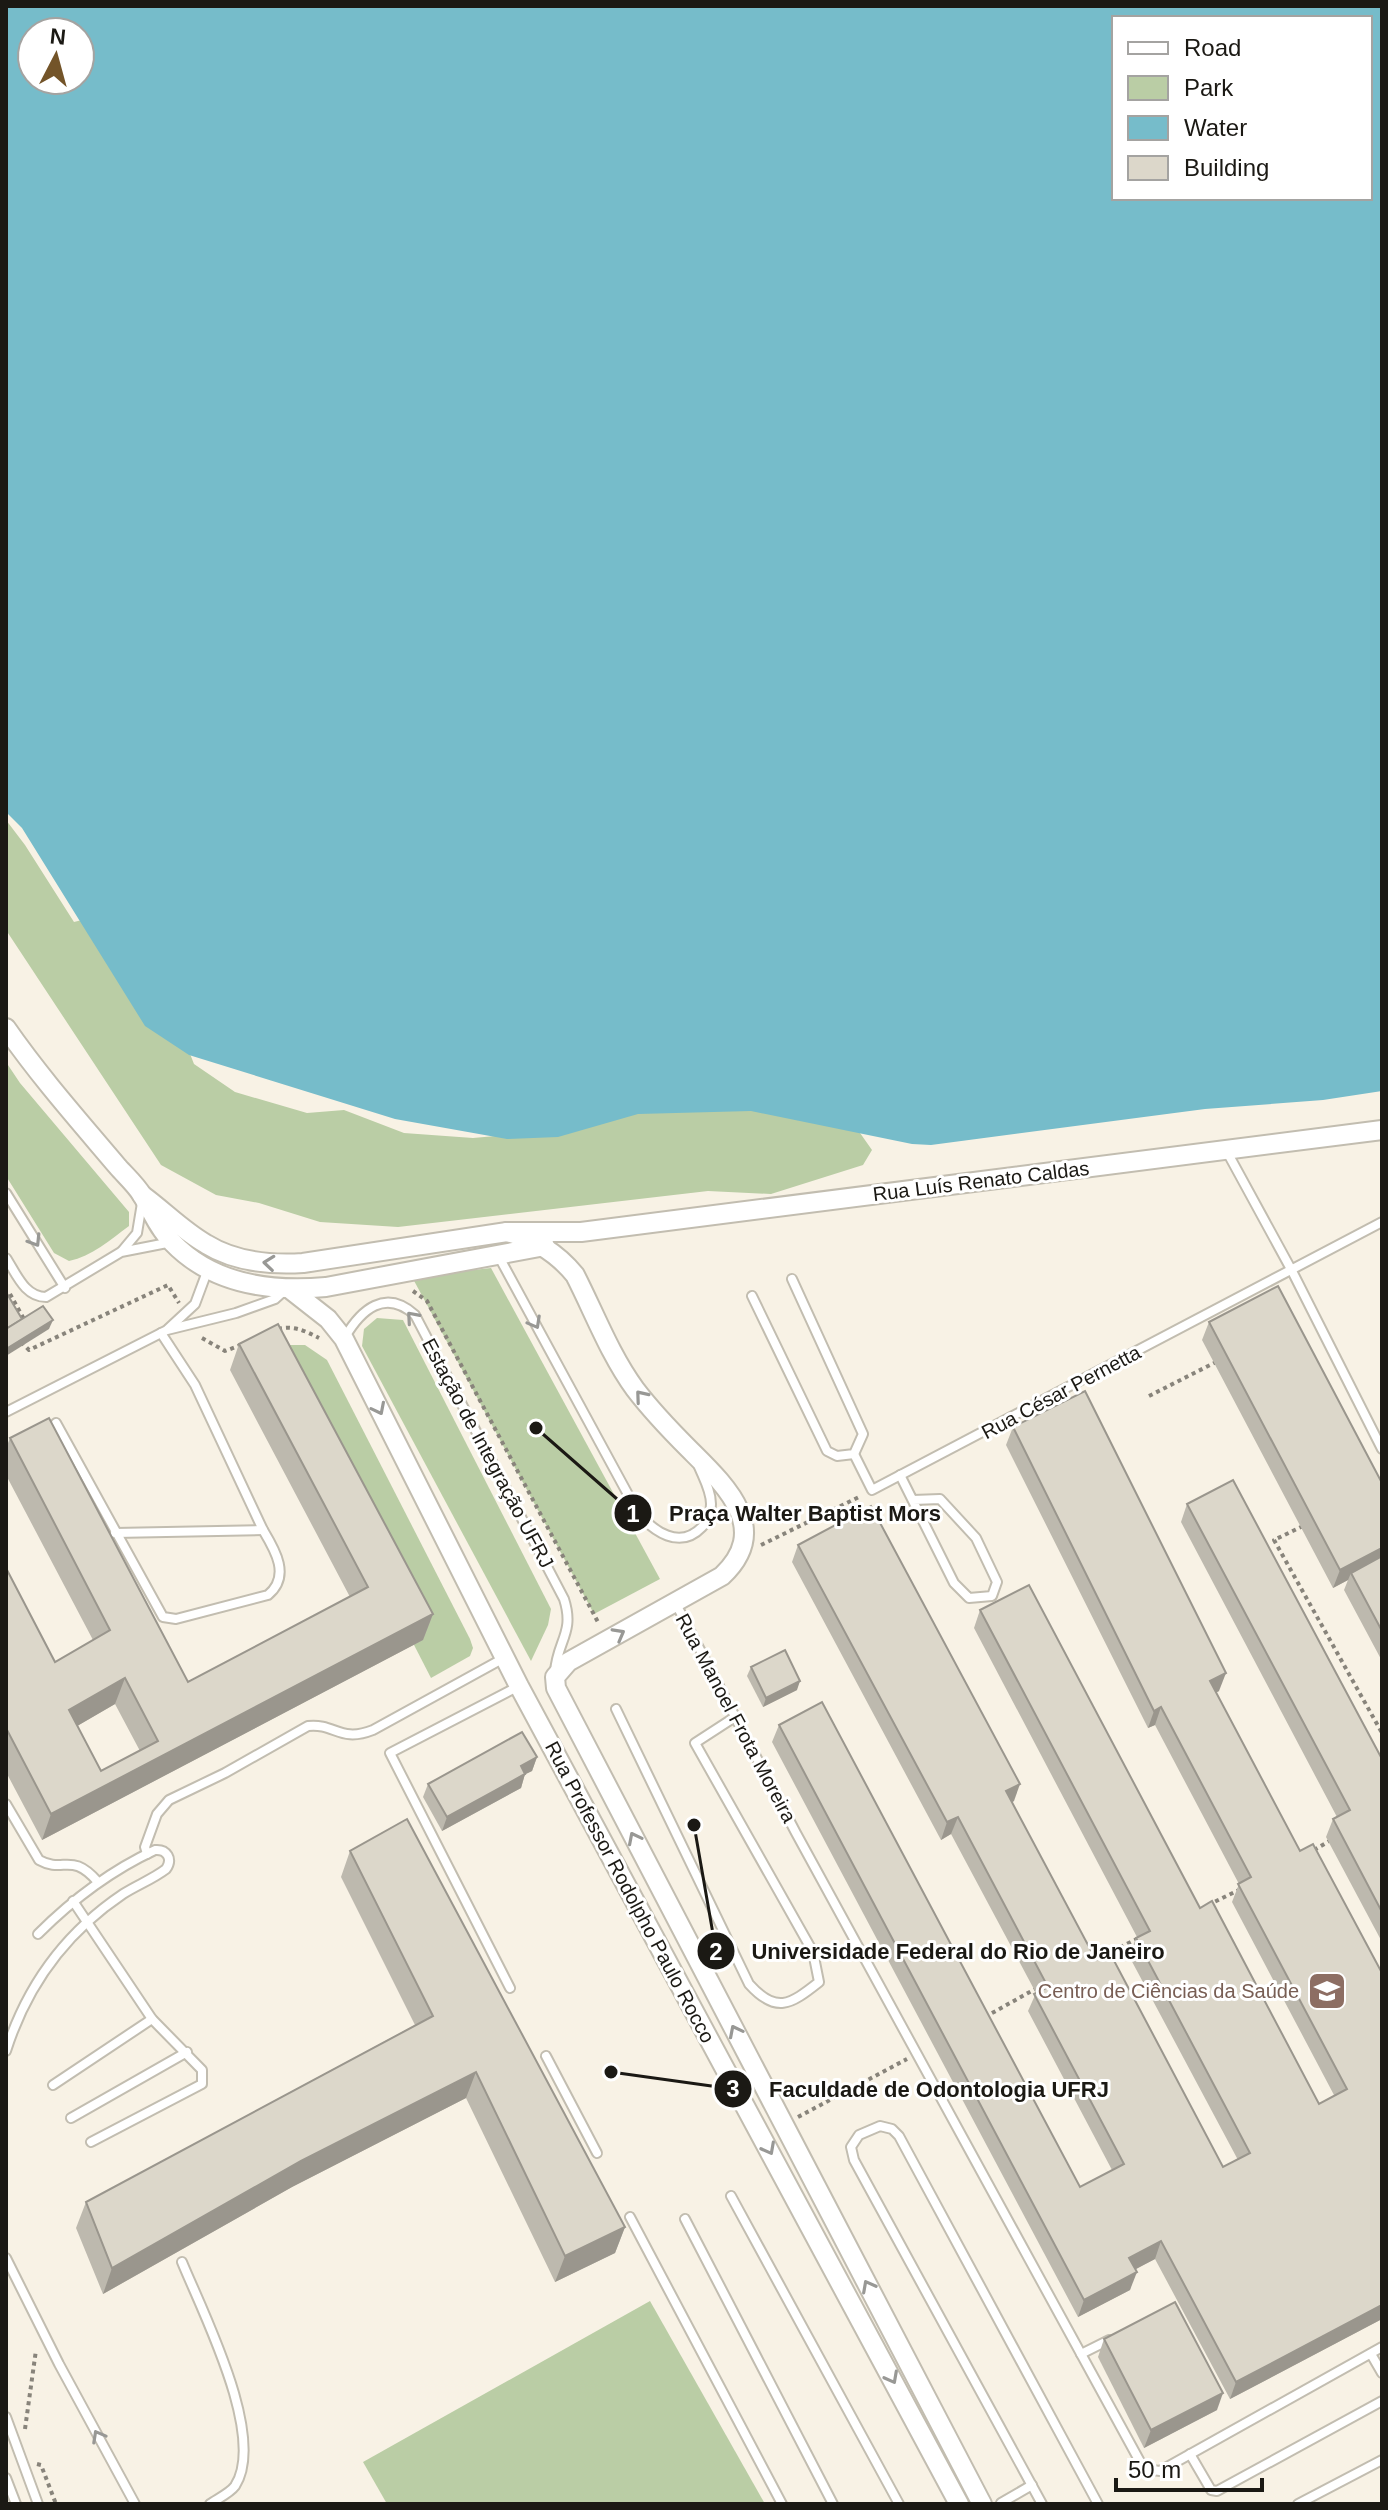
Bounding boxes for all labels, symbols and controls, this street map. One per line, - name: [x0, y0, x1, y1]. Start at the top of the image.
- north arrow: [16, 16, 96, 96]
- legend: [1112, 16, 1372, 200]
- text: N: [49, 23, 67, 50]
- text: Road: [1184, 34, 1241, 61]
- text: Park: [1184, 74, 1234, 101]
- text: Water: [1184, 114, 1247, 141]
- text: Building: [1184, 154, 1269, 181]
- street label: Rua Luís Renato Caldas: [872, 1157, 1090, 1205]
- one-way arrow: [26, 1232, 41, 1247]
- one-way arrow: [262, 1254, 275, 1271]
- one-way arrow: [407, 1311, 422, 1326]
- one-way arrow: [526, 1315, 541, 1330]
- street label: Estação de Integração UFRJ: [418, 1334, 558, 1572]
- street label: Rua César Pernetta: [978, 1340, 1145, 1443]
- one-way arrow: [636, 1390, 651, 1405]
- one-way arrow: [370, 1400, 385, 1415]
- callout: Praça Walter Baptist Mors: [613, 1490, 956, 1536]
- text: 1: [626, 1500, 640, 1527]
- text: Praça Walter Baptist Mors: [669, 1501, 941, 1526]
- street label: Rua Manoel Frota Moreira: [671, 1610, 801, 1827]
- one-way arrow: [610, 1628, 624, 1644]
- street label: Rua Professor Rodolpho Paulo Rocco: [541, 1738, 719, 2046]
- one-way arrow: [629, 1831, 644, 1846]
- callout: Universidade Federal do Rio de Janeiro: [696, 1928, 1181, 1974]
- text: 2: [709, 1938, 723, 1965]
- text: Universidade Federal do Rio de Janeiro: [751, 1939, 1165, 1964]
- school or university icon: Centro de Ciências da Saúde: [1306, 1970, 1348, 2012]
- place label: Centro de Ciências da Saúde: [1038, 1980, 1299, 2002]
- one-way arrow: [729, 2025, 744, 2039]
- callout: Faculdade de Odontologia UFRJ: [713, 2066, 1125, 2112]
- text: 3: [726, 2075, 740, 2102]
- text: Faculdade de Odontologia UFRJ: [769, 2077, 1109, 2102]
- one-way arrow: [759, 2141, 774, 2156]
- one-way arrow: [863, 2280, 878, 2295]
- one-way arrow: [882, 2370, 897, 2385]
- one-way arrow: [92, 2429, 107, 2444]
- scale bar: [1116, 2442, 1262, 2492]
- text: 50 m: [1128, 2456, 1181, 2483]

